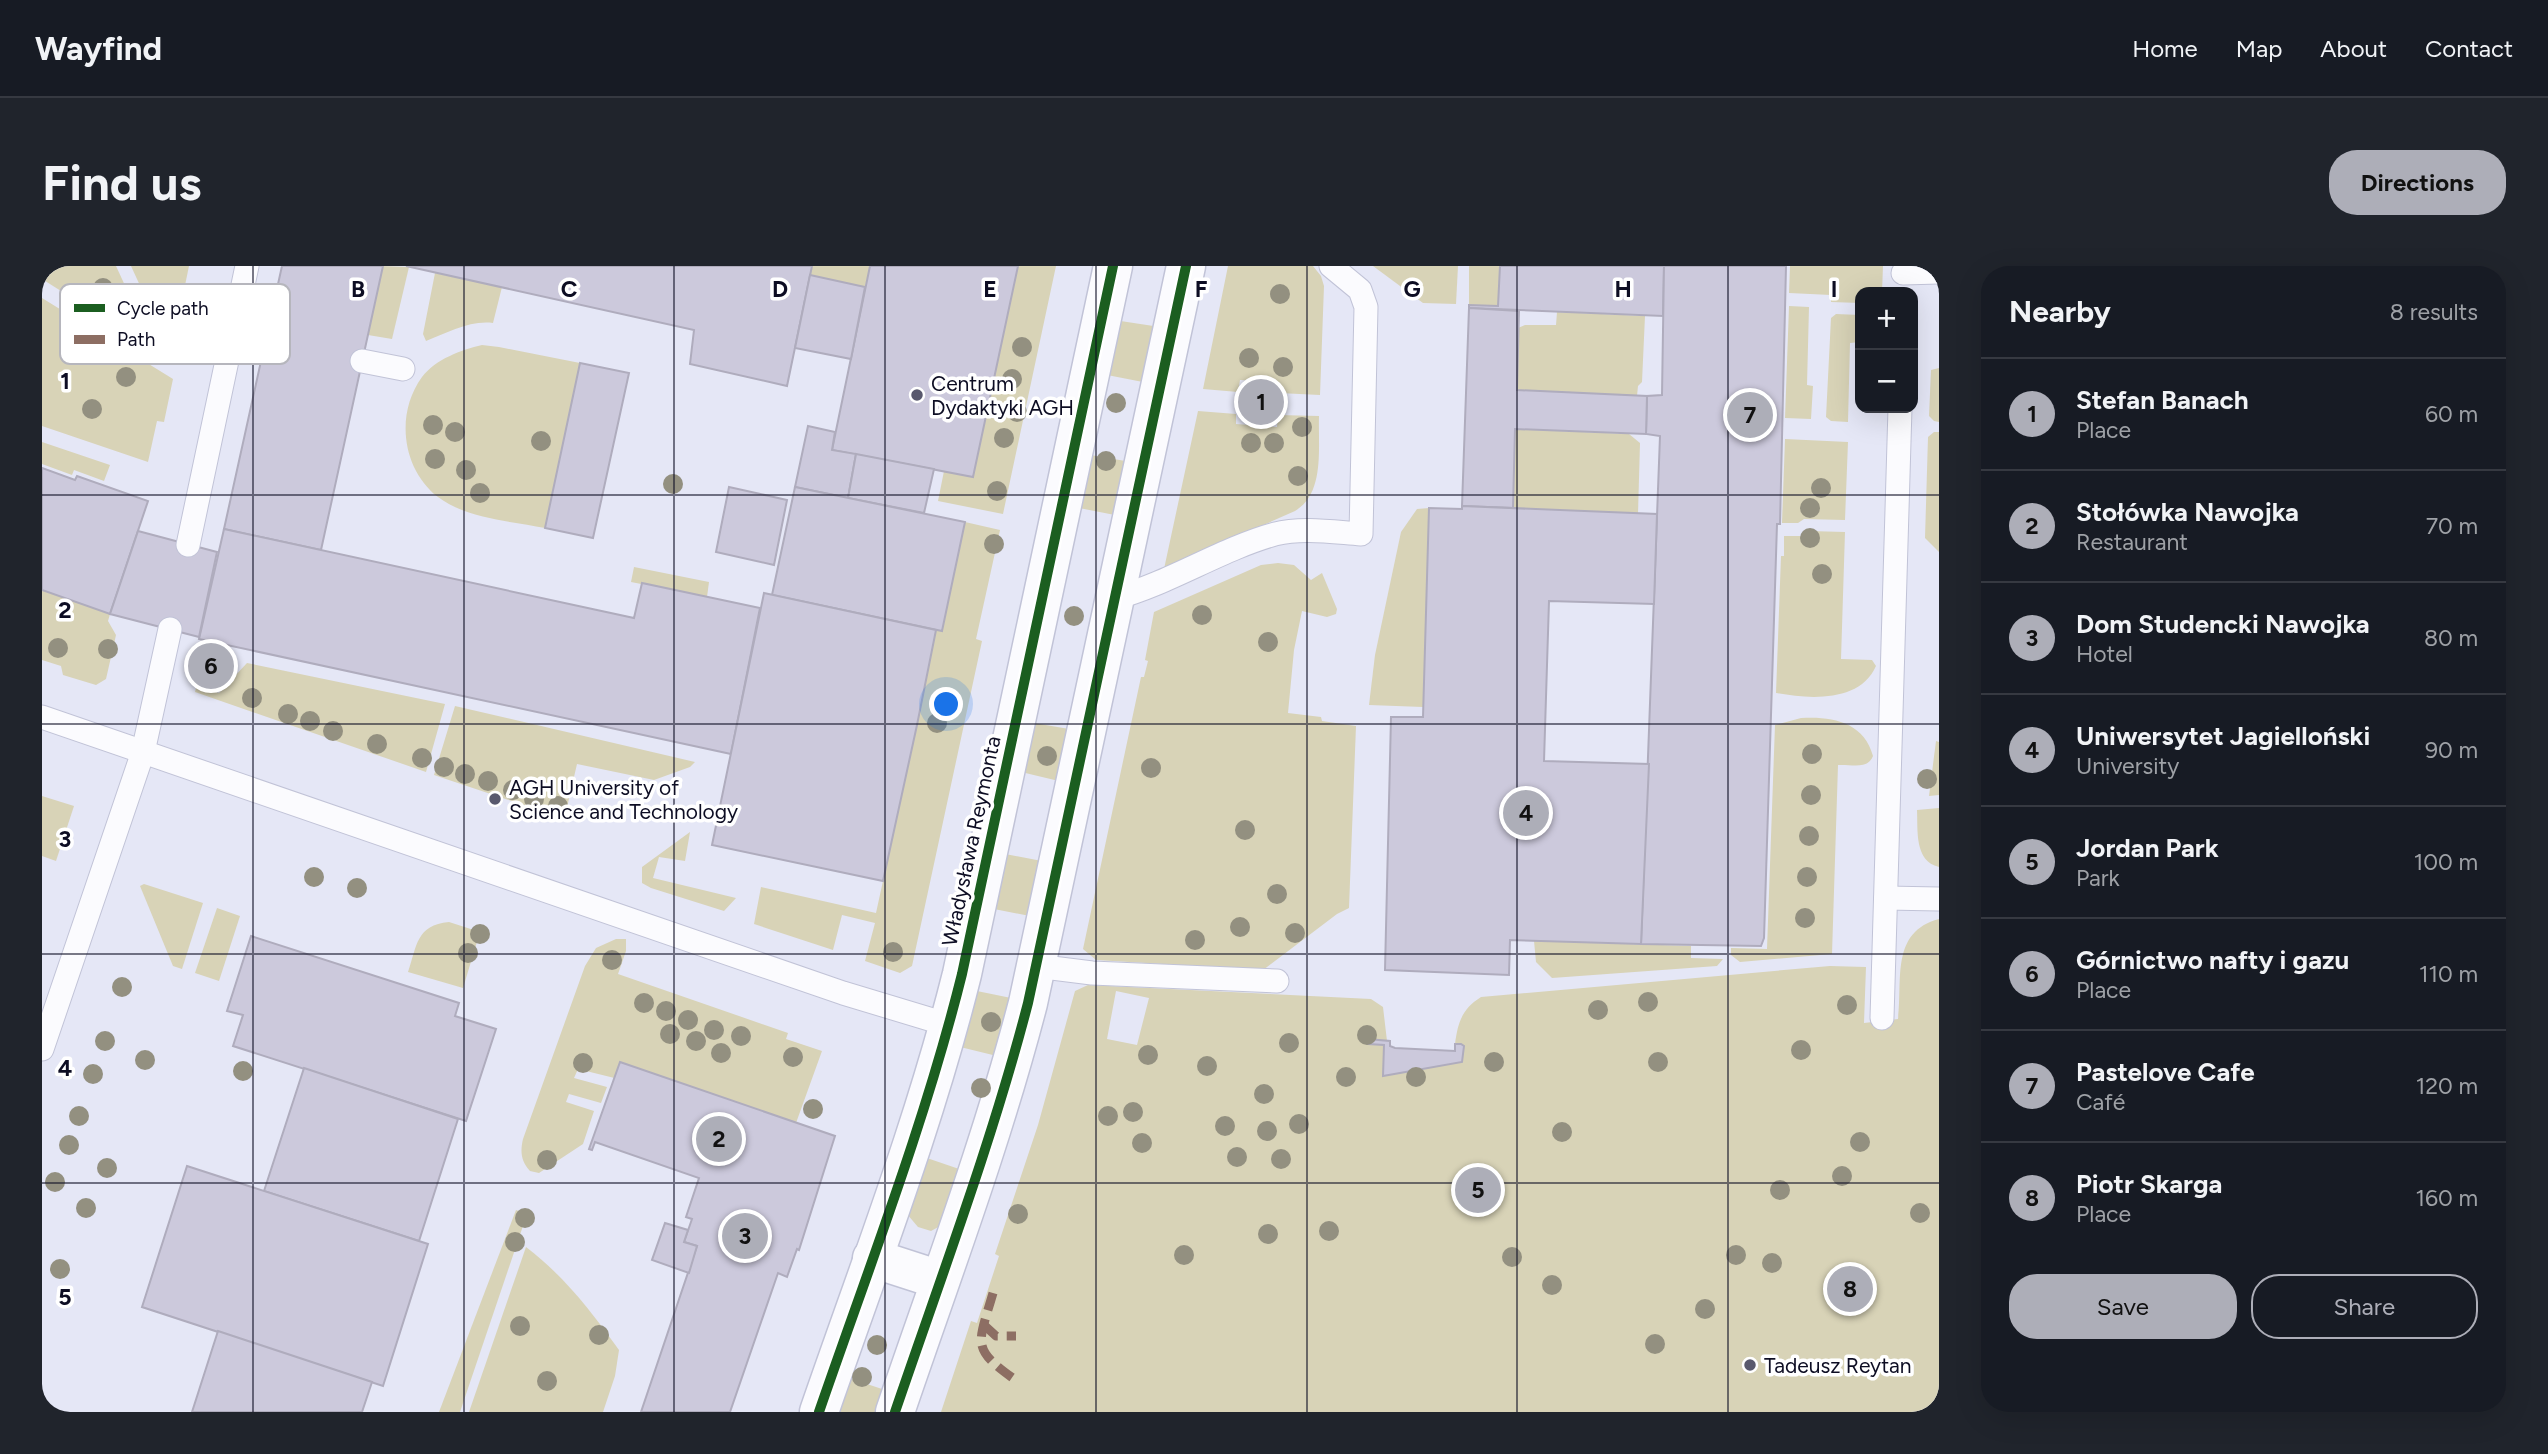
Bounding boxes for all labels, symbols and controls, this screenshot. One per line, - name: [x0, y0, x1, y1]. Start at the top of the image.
- text: Wayfind: [35, 29, 162, 68]
- text: Home: [2132, 34, 2198, 63]
- text: Map: [2236, 34, 2282, 63]
- text: About: [2320, 34, 2387, 63]
- text: Contact: [2425, 34, 2513, 63]
- button: Directions: [2329, 150, 2506, 215]
- text: Find us: [42, 153, 201, 212]
- text: B: [351, 275, 365, 303]
- text: C: [561, 275, 578, 303]
- text: D: [772, 275, 788, 303]
- text: E: [983, 275, 997, 303]
- text: F: [1195, 275, 1208, 303]
- text: G: [1403, 275, 1421, 303]
- text: H: [1614, 275, 1632, 303]
- text: I: [1831, 275, 1837, 303]
- legend: [60, 284, 290, 364]
- map controls: [1855, 287, 1918, 413]
- button: +: [1855, 287, 1918, 350]
- text: Nearby: [2009, 293, 2111, 330]
- text: Cycle path: [117, 297, 209, 320]
- text: 8 results: [2390, 298, 2478, 326]
- text: Path: [117, 328, 155, 351]
- button: −: [1855, 350, 1918, 413]
- text: 1: [60, 367, 70, 395]
- place label: Centrum Dydaktyki AGH: [931, 371, 1074, 420]
- pin: 1: [1238, 376, 1284, 428]
- text: Stefan Banach: [2076, 384, 2249, 416]
- marker: Centrum Dydaktyki AGH: [909, 387, 925, 403]
- pin: 7: [1727, 389, 1773, 441]
- text: 1: [2027, 400, 2037, 428]
- text: 60 m: [2425, 400, 2478, 428]
- text: Place: [2076, 416, 2131, 444]
- text: Stołówka Nawojka: [2076, 496, 2299, 528]
- text: 2: [2025, 512, 2039, 540]
- text: 70 m: [2426, 512, 2478, 540]
- text: Restaurant: [2076, 528, 2188, 556]
- text: 2: [58, 596, 72, 624]
- text: Dom Studencki Nawojka: [2076, 608, 2370, 640]
- text: 3: [2026, 624, 2038, 652]
- text: 80 m: [2424, 624, 2478, 652]
- pin: 6: [188, 640, 234, 692]
- text: Hotel: [2076, 640, 2133, 668]
- your location: [929, 687, 963, 721]
- text: Uniwersytet Jagielloński: [2076, 720, 2370, 752]
- street label: Władysława Reymonta: [936, 734, 1006, 948]
- text: 4: [2025, 736, 2039, 764]
- text: 90 m: [2425, 736, 2478, 764]
- text: University: [2076, 752, 2179, 780]
- place label: AGH University of Science and Technology: [509, 775, 738, 824]
- pin: 4: [1503, 787, 1549, 839]
- marker: AGH University of Science and Technology: [487, 791, 503, 807]
- text: 3: [59, 825, 71, 853]
- text: Jordan Park: [2076, 832, 2219, 864]
- text: 5: [2025, 848, 2039, 876]
- text: 100 m: [2414, 848, 2478, 876]
- text: Park: [2076, 864, 2120, 892]
- text: Górnictwo nafty i gazu: [2076, 944, 2349, 976]
- text: 6: [2025, 960, 2039, 988]
- text: 110 m: [2419, 960, 2478, 988]
- text: Place: [2076, 976, 2131, 1004]
- text: 4: [58, 1054, 72, 1082]
- text: Pastelove Cafe: [2076, 1056, 2255, 1088]
- text: 7: [2026, 1072, 2038, 1100]
- text: 120 m: [2416, 1072, 2478, 1100]
- text: Café: [2076, 1088, 2125, 1116]
- pin: 2: [696, 1113, 742, 1165]
- pin: 5: [1455, 1164, 1501, 1216]
- text: Piotr Skarga: [2076, 1168, 2222, 1200]
- text: 8: [2025, 1184, 2039, 1212]
- text: 160 m: [2415, 1184, 2478, 1212]
- text: Place: [2076, 1200, 2131, 1228]
- pin: 3: [722, 1210, 768, 1262]
- pin: 8: [1827, 1263, 1873, 1315]
- button: Save: [2009, 1274, 2237, 1339]
- button: Share: [2251, 1274, 2478, 1339]
- text: 5: [58, 1283, 72, 1311]
- place label: Tadeusz Reytan: [1764, 1353, 1911, 1378]
- marker: Tadeusz Reytan: [1742, 1357, 1758, 1373]

